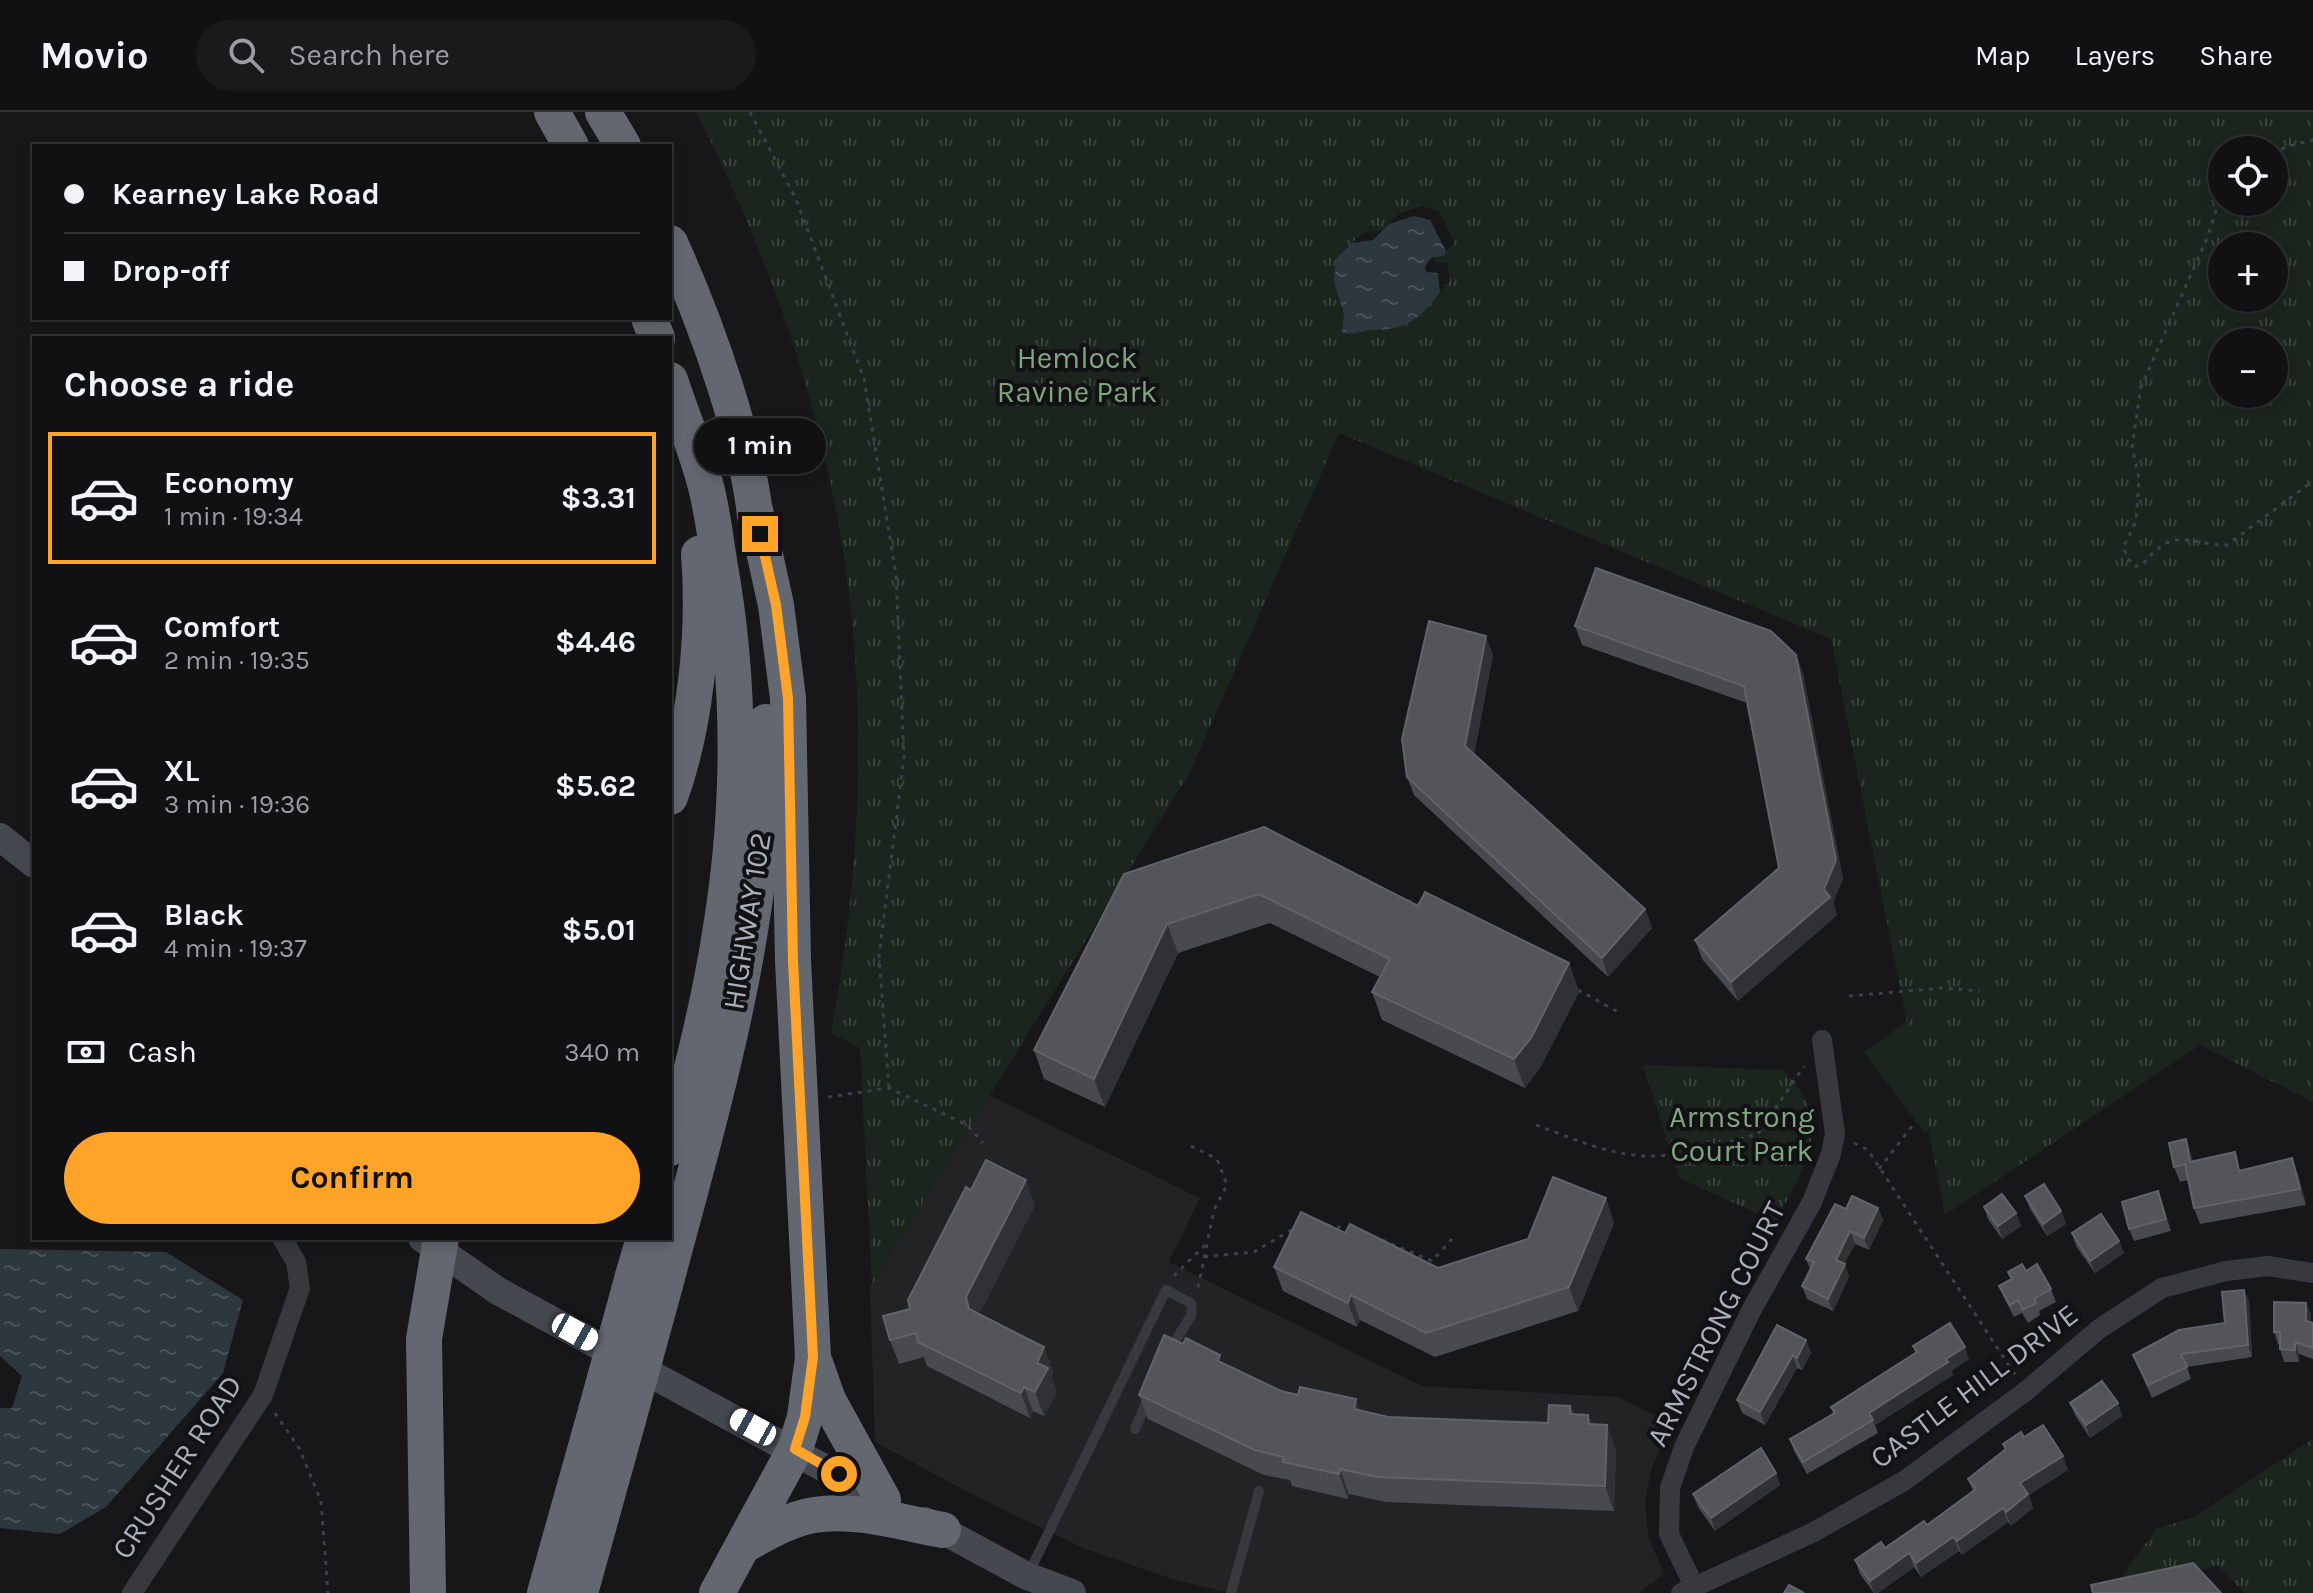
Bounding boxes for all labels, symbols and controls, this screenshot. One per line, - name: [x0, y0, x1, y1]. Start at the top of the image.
- search box: [196, 19, 756, 91]
- text: Movio: [40, 33, 148, 78]
- icon: search: [224, 33, 268, 77]
- text: Search here: [288, 37, 450, 73]
- text: Map: [1975, 39, 2030, 72]
- text: Layers: [2074, 39, 2155, 72]
- text: Share: [2199, 39, 2273, 72]
- map controls: [2208, 136, 2288, 408]
- button: locate: [2208, 136, 2288, 216]
- text: Kearney Lake Road: [112, 176, 380, 212]
- button: +: [2208, 232, 2288, 312]
- text: Drop-off: [112, 253, 230, 289]
- button: −: [2208, 328, 2288, 408]
- park label: Hemlock Ravine Park: [997, 340, 1157, 410]
- text: Choose a ride: [64, 363, 294, 405]
- callout: 1 min: [694, 418, 826, 474]
- text: 1 min: [727, 430, 793, 461]
- icon: car: [68, 462, 140, 534]
- text: Economy: [164, 465, 294, 501]
- text: $3.31: [561, 480, 636, 516]
- text: 1 min · 19:34: [164, 501, 303, 532]
- route end: [742, 516, 778, 552]
- icon: car: [68, 606, 140, 678]
- text: Comfort: [164, 609, 280, 645]
- text: $4.46: [555, 624, 636, 660]
- text: 2 min · 19:35: [164, 645, 310, 676]
- icon: car: [68, 750, 140, 822]
- text: XL: [164, 753, 199, 789]
- text: $5.62: [555, 768, 636, 804]
- text: 3 min · 19:36: [164, 789, 310, 820]
- street label: HIGHWAY 102: [715, 830, 779, 1012]
- icon: car: [68, 894, 140, 966]
- text: Black: [164, 897, 244, 933]
- text: $5.01: [562, 912, 636, 948]
- text: 4 min · 19:37: [164, 933, 307, 964]
- icon: cash: [64, 1030, 108, 1074]
- text: Cash: [128, 1034, 197, 1070]
- text: 340 m: [564, 1037, 640, 1068]
- park label: Armstrong Court Park: [1669, 1099, 1815, 1169]
- button: Confirm: [64, 1132, 640, 1224]
- street label: ARMSTRONG COURT: [1639, 1196, 1793, 1452]
- street label: CASTLE HILL DRIVE: [1863, 1296, 2085, 1476]
- car: [548, 1310, 602, 1354]
- street label: CRUSHER ROAD: [104, 1368, 250, 1566]
- car: [726, 1405, 780, 1449]
- route start: [821, 1456, 857, 1492]

